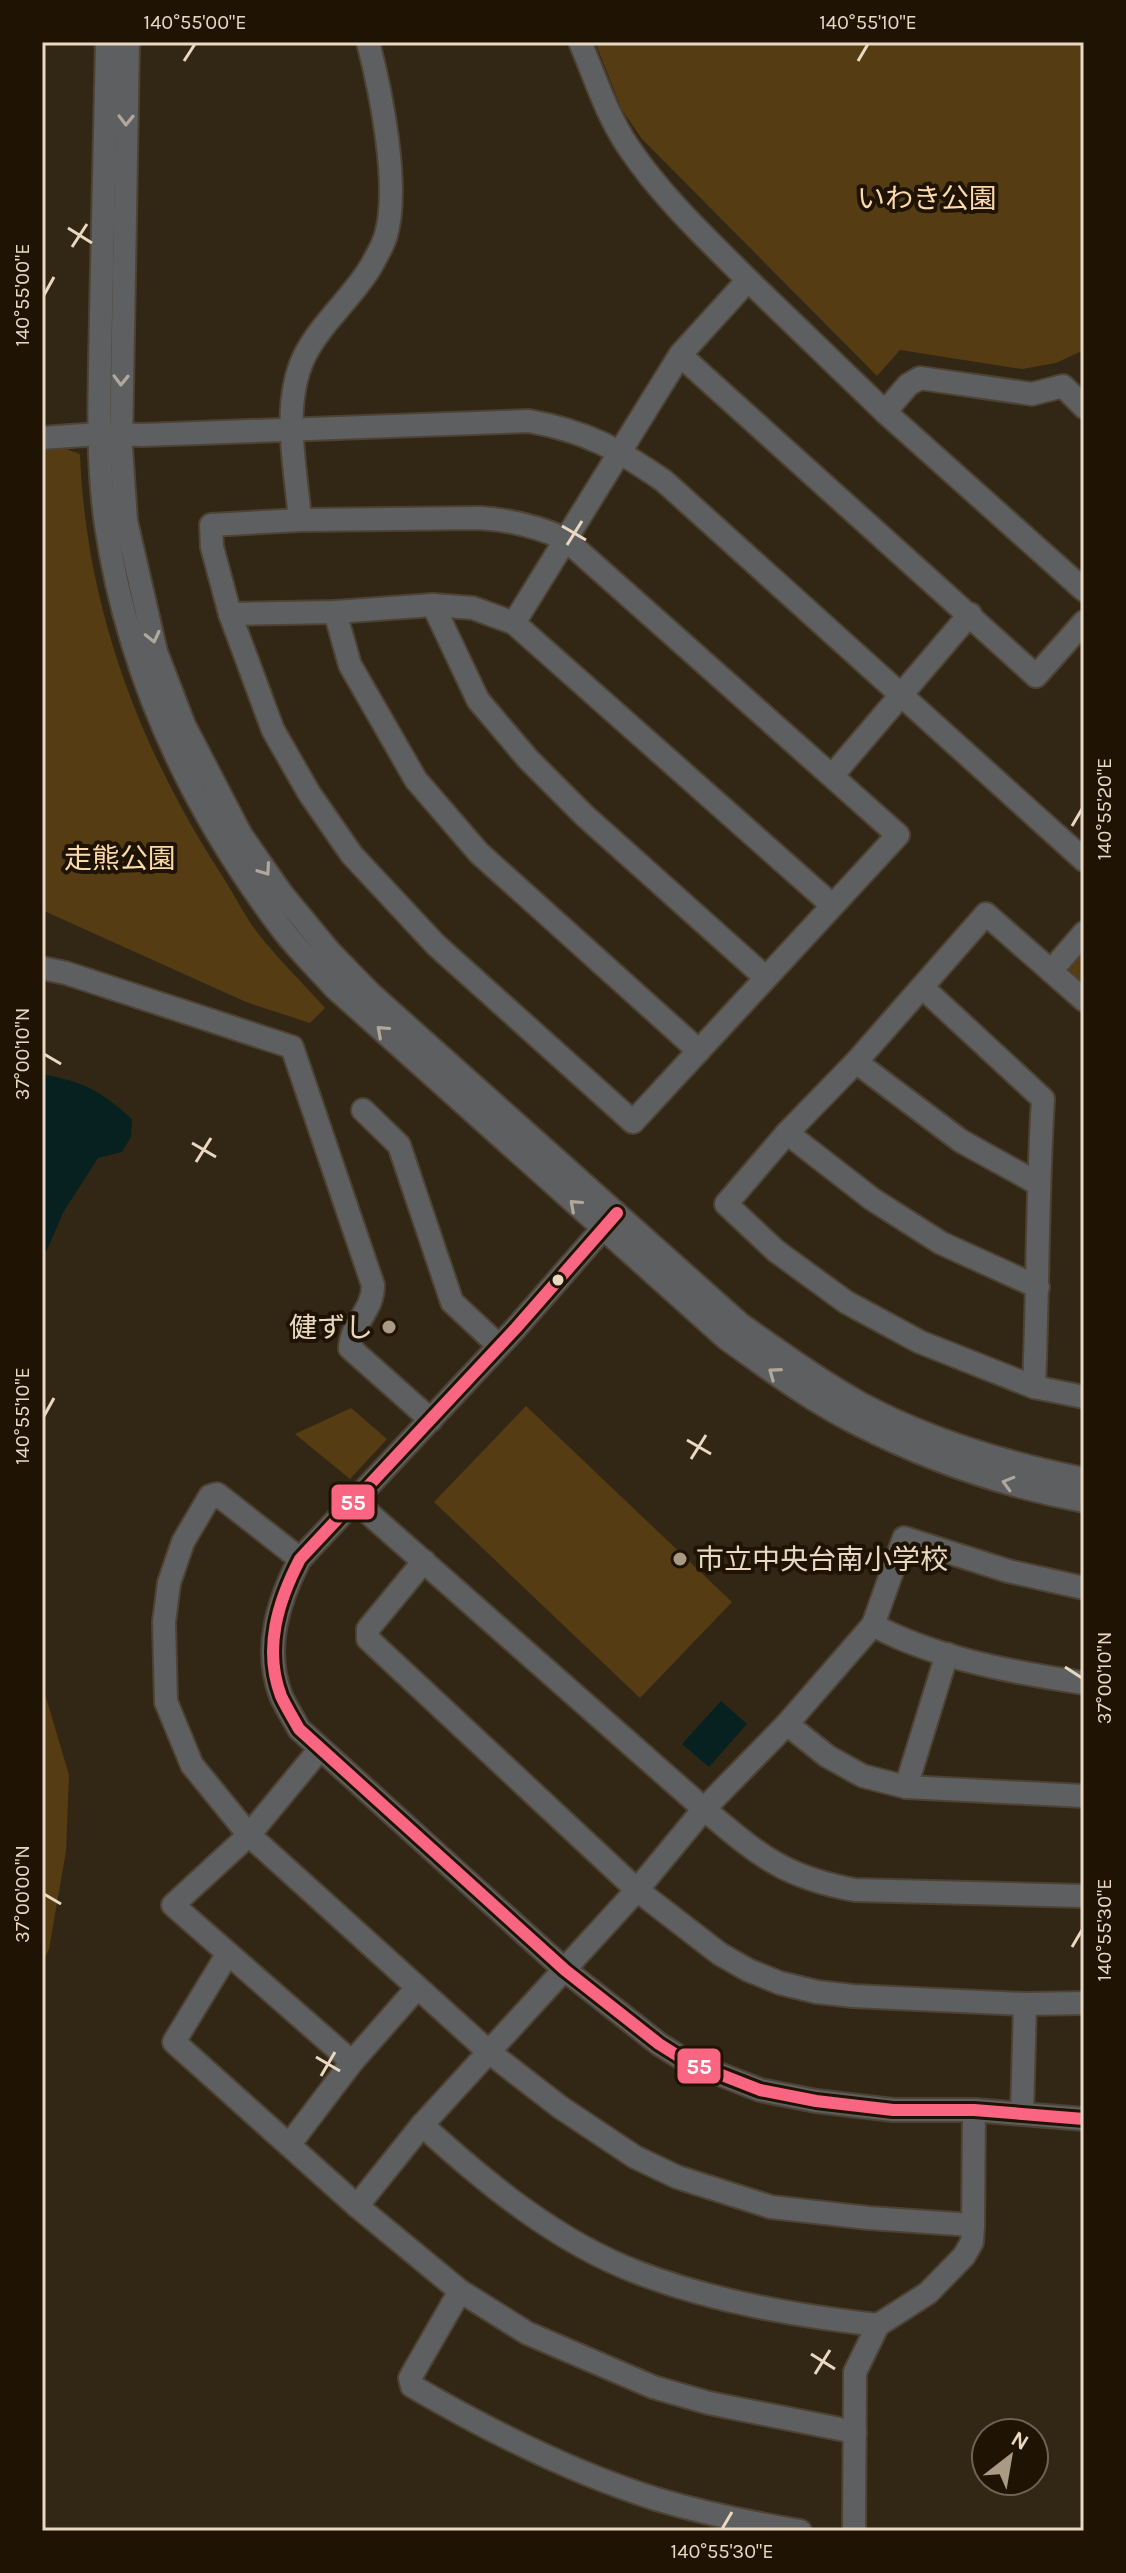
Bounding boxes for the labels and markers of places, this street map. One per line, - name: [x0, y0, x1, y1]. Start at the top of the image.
- unlabelled marker: [550, 1272, 566, 1288]
- place label: 健ずし: [289, 1311, 373, 1344]
- marker: 健ずし: [380, 1318, 398, 1336]
- place label: 市立中央台南小学校: [696, 1543, 948, 1576]
- marker: 市立中央台南小学校: [671, 1550, 689, 1568]

